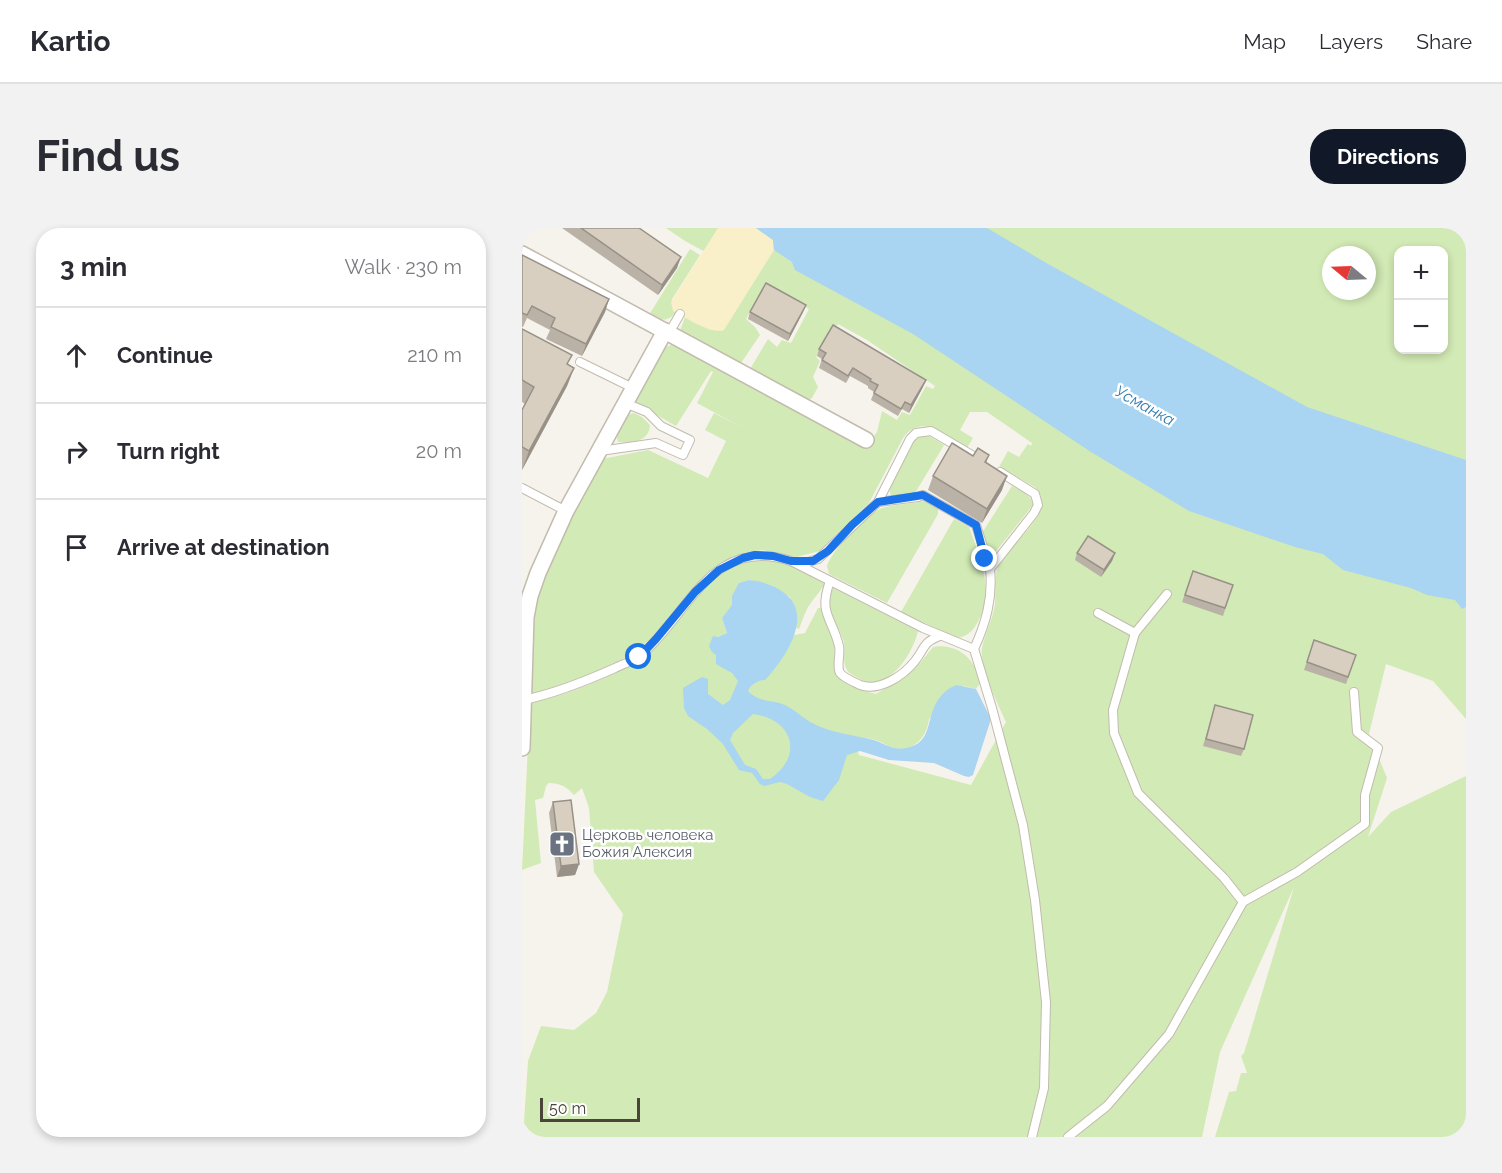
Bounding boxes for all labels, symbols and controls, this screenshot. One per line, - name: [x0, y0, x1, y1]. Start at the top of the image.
- text: Kartio: [30, 25, 110, 58]
- text: Map: [1243, 29, 1286, 54]
- text: Layers: [1319, 29, 1383, 54]
- text: Share: [1416, 29, 1472, 54]
- button: Directions: [1310, 129, 1466, 184]
- text: Find us: [36, 132, 180, 181]
- north arrow: [1322, 246, 1376, 300]
- map controls: [1394, 246, 1448, 354]
- button: +: [1394, 246, 1448, 300]
- text: 3 min: [60, 252, 127, 282]
- text: Walk · 230 m: [344, 255, 462, 279]
- button: −: [1394, 300, 1448, 354]
- icon: ahead: [60, 339, 93, 372]
- text: Continue: [117, 342, 213, 368]
- text: 210 m: [407, 343, 462, 367]
- water label: Усманка: [1112, 381, 1178, 430]
- icon: right: [60, 435, 93, 468]
- text: Turn right: [117, 438, 220, 464]
- text: 20 m: [416, 439, 462, 463]
- icon: arrive: [60, 531, 93, 564]
- text: Arrive at destination: [117, 534, 330, 560]
- route end: [971, 545, 997, 571]
- route start: [625, 643, 651, 669]
- place label: Церковь человека Божия Алексия: [582, 826, 713, 861]
- church icon: Церковь человека Божия Алексия: [547, 829, 577, 859]
- scale bar: [540, 1095, 640, 1122]
- text: 50 m: [549, 1099, 586, 1118]

